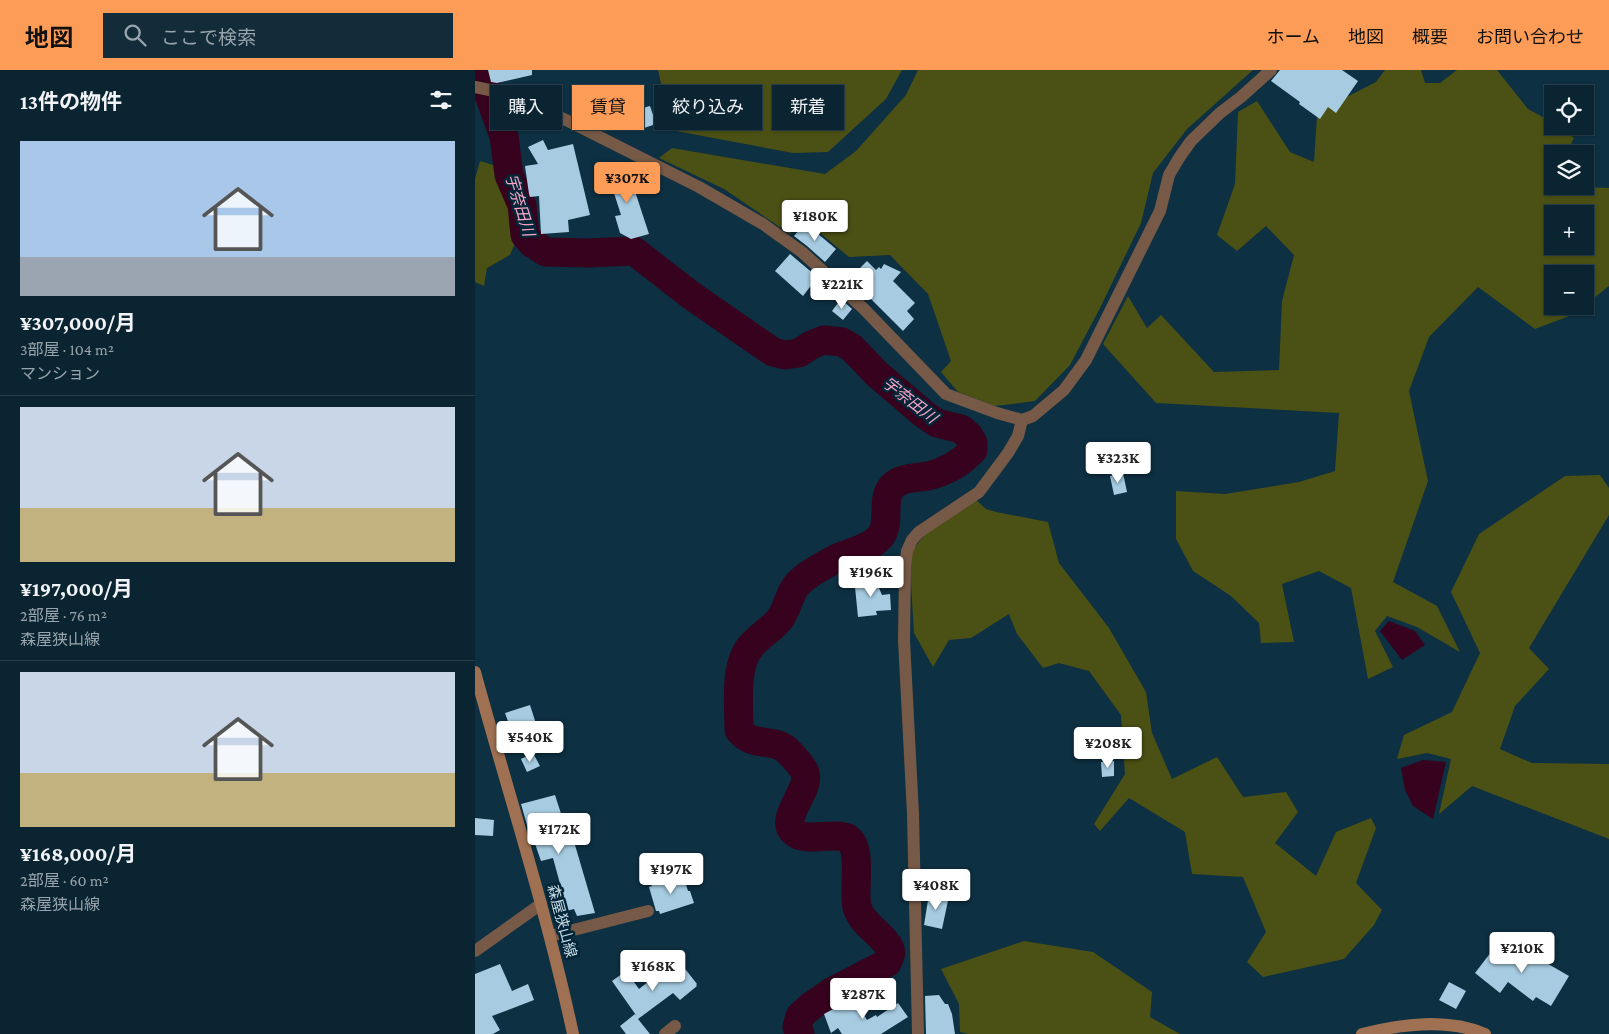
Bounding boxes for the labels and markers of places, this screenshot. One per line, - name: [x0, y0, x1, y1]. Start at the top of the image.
- pin: ¥307K: [592, 162, 662, 204]
- pin: ¥180K: [780, 200, 850, 242]
- pin: ¥221K: [807, 268, 877, 310]
- pin: ¥323K: [1083, 442, 1153, 484]
- pin: ¥196K: [836, 556, 906, 598]
- pin: ¥540K: [495, 720, 565, 763]
- pin: ¥208K: [1073, 726, 1143, 769]
- pin: ¥172K: [524, 812, 594, 855]
- pin: ¥197K: [636, 852, 706, 895]
- pin: ¥408K: [901, 868, 971, 911]
- pin: ¥210K: [1487, 932, 1557, 974]
- pin: ¥168K: [618, 950, 688, 992]
- pin: ¥287K: [828, 978, 898, 1020]

